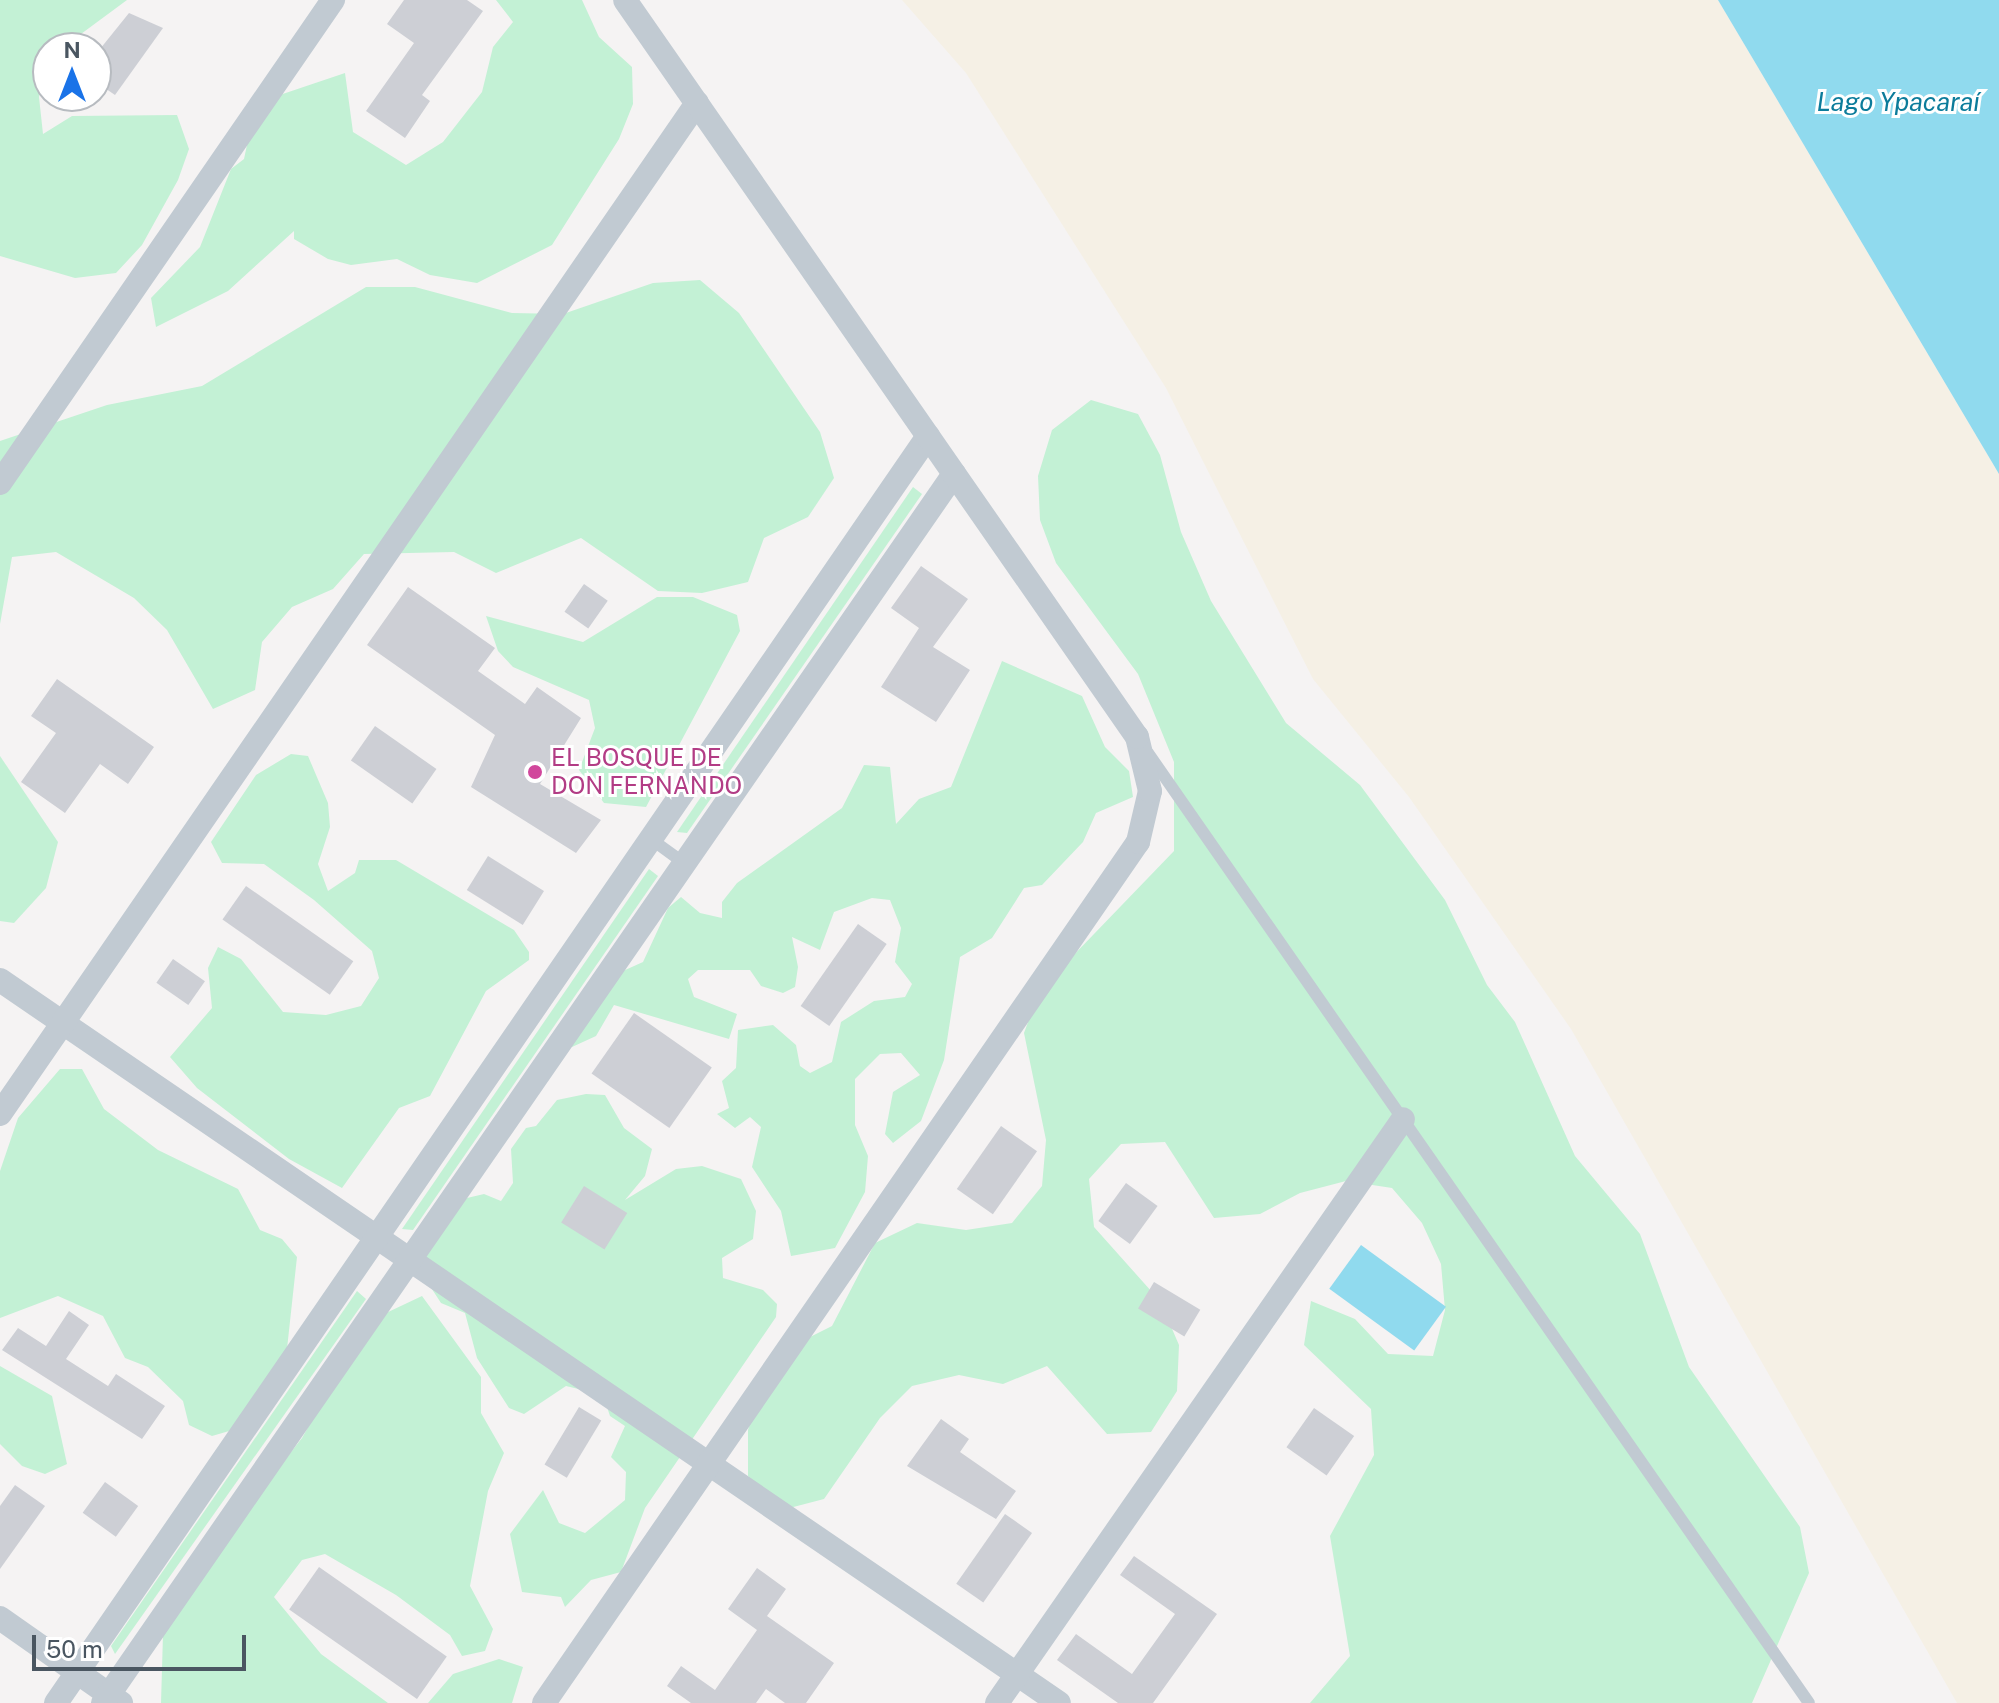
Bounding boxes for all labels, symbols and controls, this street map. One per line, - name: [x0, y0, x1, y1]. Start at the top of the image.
- north arrow: [32, 32, 112, 112]
- text: N: [63, 37, 81, 63]
- water label: Lago Ypacaraí: [1816, 86, 1980, 118]
- place label: EL BOSQUE DE DON FERNANDO: [551, 744, 742, 800]
- marker: EL BOSQUE DE DON FERNANDO: [526, 763, 544, 781]
- scale bar: [36, 1619, 250, 1669]
- text: 50 m: [46, 1635, 103, 1663]

